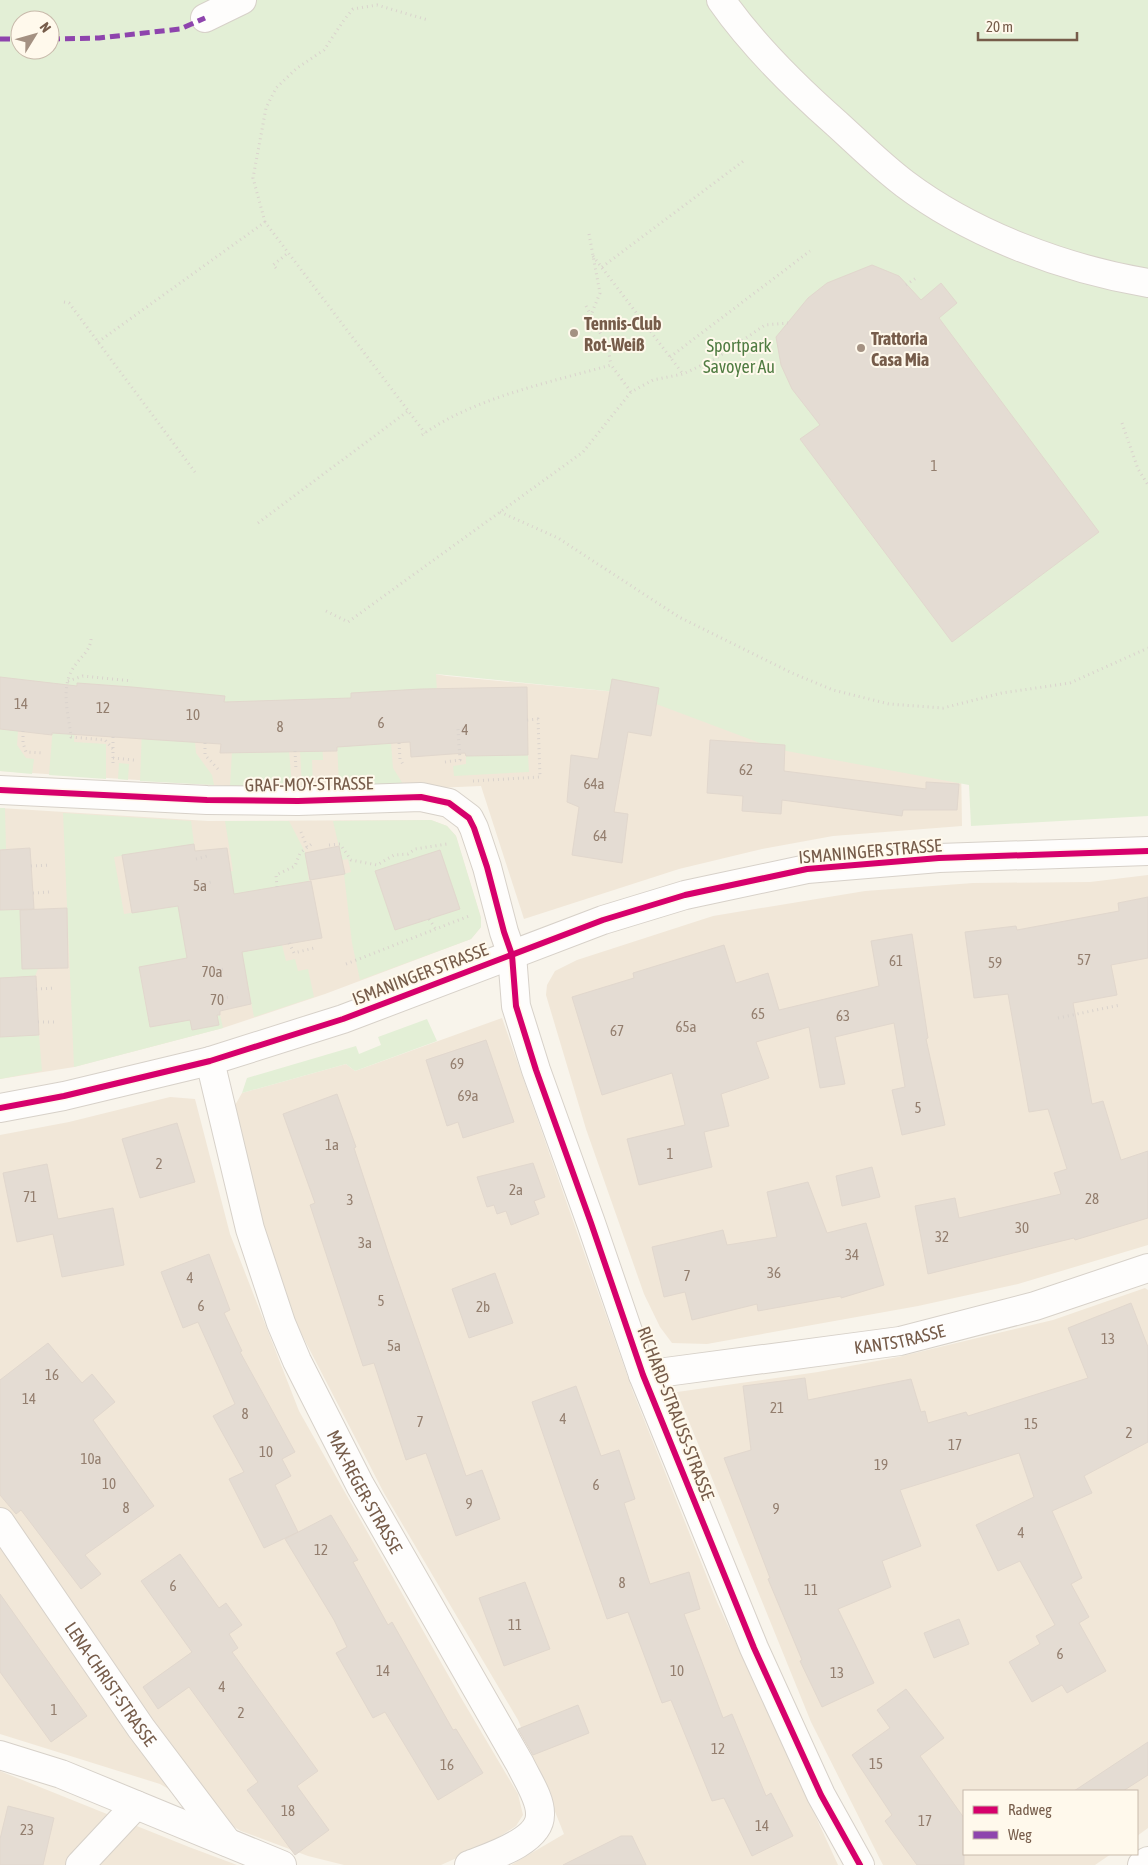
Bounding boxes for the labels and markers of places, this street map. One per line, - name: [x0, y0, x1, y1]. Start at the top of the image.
- place label: Tennis-Club Rot-Weiß: [584, 313, 662, 355]
- marker: Tennis-Club Rot-Weiß: [568, 327, 580, 339]
- place label: Trattoria Casa Mia: [871, 328, 929, 370]
- marker: Trattoria Casa Mia: [855, 342, 867, 354]

